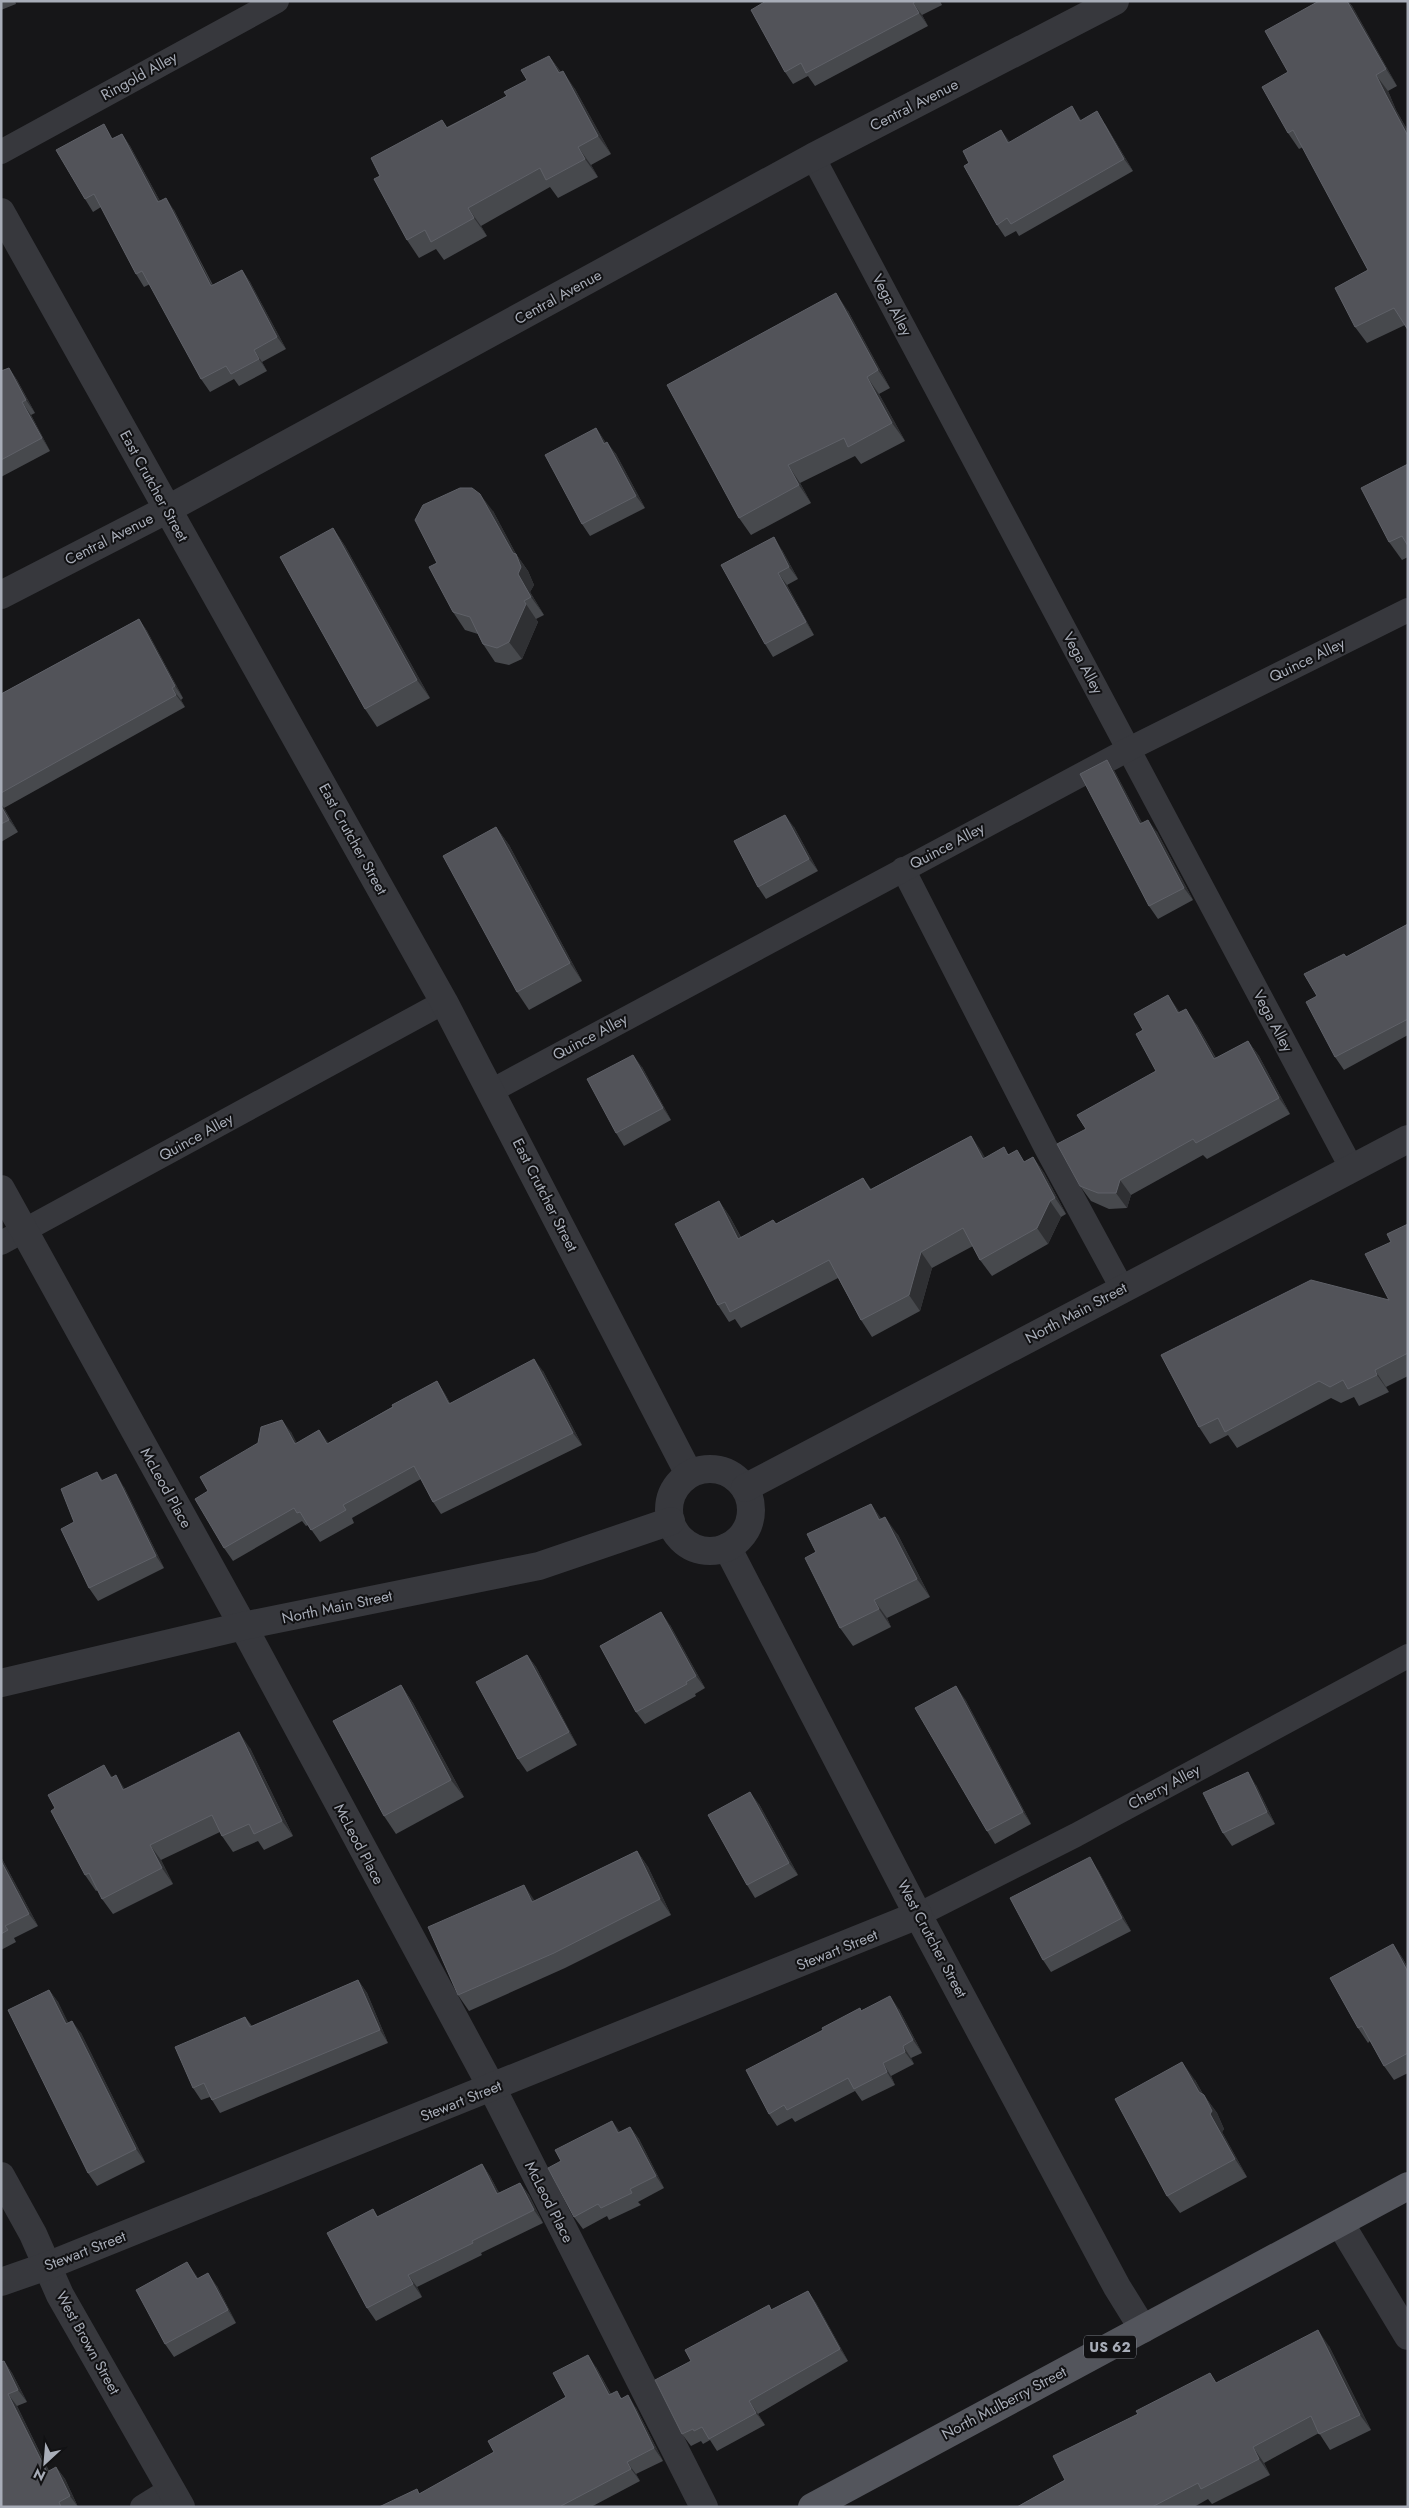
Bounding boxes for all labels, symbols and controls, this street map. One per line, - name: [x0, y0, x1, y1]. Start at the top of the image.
- street label: Ringold Alley: [97, 46, 182, 106]
- street label: Central Avenue: [866, 73, 962, 137]
- street label: Central Avenue: [510, 264, 606, 330]
- street label: Vega Alley: [866, 270, 918, 340]
- street label: East Crutcher Street: [114, 426, 194, 546]
- street label: Central Avenue: [61, 507, 157, 571]
- street label: Vega Alley: [1057, 628, 1109, 698]
- street label: Quince Alley: [1265, 632, 1349, 688]
- street label: East Crutcher Street: [313, 779, 393, 899]
- street label: Quince Alley: [906, 817, 989, 875]
- street label: Vega Alley: [1247, 986, 1299, 1056]
- street label: Quince Alley: [549, 1008, 632, 1066]
- street label: Quince Alley: [155, 1107, 237, 1166]
- street label: East Crutcher Street: [507, 1134, 583, 1256]
- street label: North Main Street: [1021, 1277, 1131, 1349]
- street label: McLeod Place: [135, 1444, 197, 1532]
- street label: North Main Street: [280, 1584, 395, 1629]
- street label: Cherry Alley: [1124, 1759, 1204, 1815]
- street label: McLeod Place: [328, 1800, 390, 1889]
- street label: West Crutcher Street: [892, 1876, 973, 2002]
- street label: Stewart Street: [793, 1924, 881, 1976]
- street label: Stewart Street: [417, 2075, 505, 2127]
- street label: McLeod Place: [519, 2157, 579, 2247]
- street label: Stewart Street: [41, 2225, 129, 2277]
- street label: West Brown Street: [50, 2287, 126, 2399]
- road number: US 62: [1084, 2336, 1136, 2358]
- street label: North Mulberry Street: [938, 2361, 1071, 2445]
- north arrow: [20, 2438, 70, 2488]
- text: N: [30, 2463, 49, 2486]

